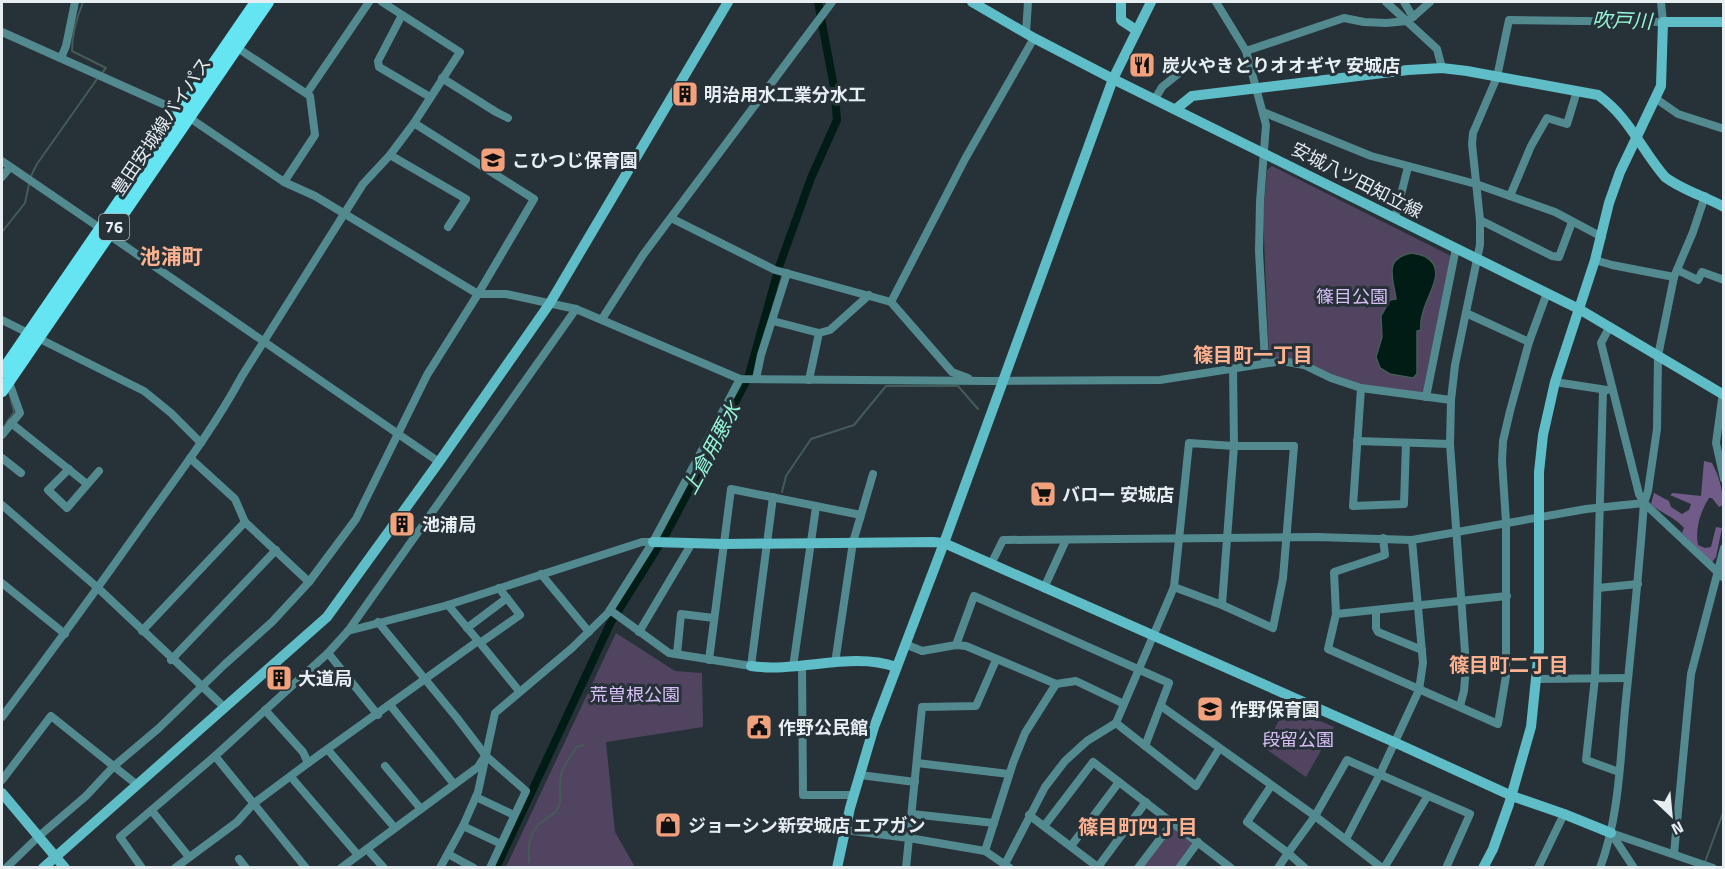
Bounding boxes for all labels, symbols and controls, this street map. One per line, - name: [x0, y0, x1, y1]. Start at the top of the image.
- water label: 吹戸川: [1591, 3, 1655, 37]
- restaurant icon: 炭火やきとりオオギヤ 安城店: [1127, 50, 1157, 80]
- street label: 豊田安城線バイパス: [105, 51, 217, 201]
- place label: 炭火やきとりオオギヤ 安城店: [1162, 52, 1400, 79]
- building icon: 明治用水工業分水工: [670, 79, 700, 109]
- place label: 明治用水工業分水工: [704, 81, 866, 108]
- street label: 安城八ツ田知立線: [1287, 135, 1427, 225]
- school or university icon: こひつじ保育園: [478, 145, 508, 175]
- place label: こひつじ保育園: [512, 147, 638, 174]
- road number: 76: [99, 214, 129, 240]
- district label: 池浦町: [140, 240, 203, 272]
- park label: 篠目公園: [1316, 283, 1388, 310]
- district label: 篠目町一丁目: [1193, 339, 1313, 370]
- water label: 上倉用悪水: [674, 395, 749, 499]
- supermarket icon: バロー 安城店: [1028, 479, 1058, 509]
- place label: バロー 安城店: [1062, 481, 1174, 508]
- building icon: 池浦局: [387, 509, 417, 539]
- place label: 池浦局: [422, 511, 476, 538]
- district label: 篠目町二丁目: [1449, 649, 1569, 680]
- building icon: 大道局: [264, 663, 294, 693]
- place label: 大道局: [298, 665, 352, 692]
- park label: 荒曽根公園: [590, 681, 680, 708]
- school or university icon: 作野保育園: [1195, 694, 1225, 724]
- place label: 作野保育園: [1230, 696, 1320, 723]
- public building icon: 作野公民館: [744, 712, 774, 742]
- place label: 作野公民館: [778, 714, 868, 741]
- park label: 段留公園: [1262, 726, 1334, 753]
- north arrow: [1641, 785, 1701, 845]
- shop icon: ジョーシン新安城店 エアガン: [653, 810, 683, 840]
- district label: 篠目町四丁目: [1078, 811, 1198, 842]
- place label: ジョーシン新安城店 エアガン: [688, 812, 926, 839]
- text: N: [1667, 815, 1688, 842]

